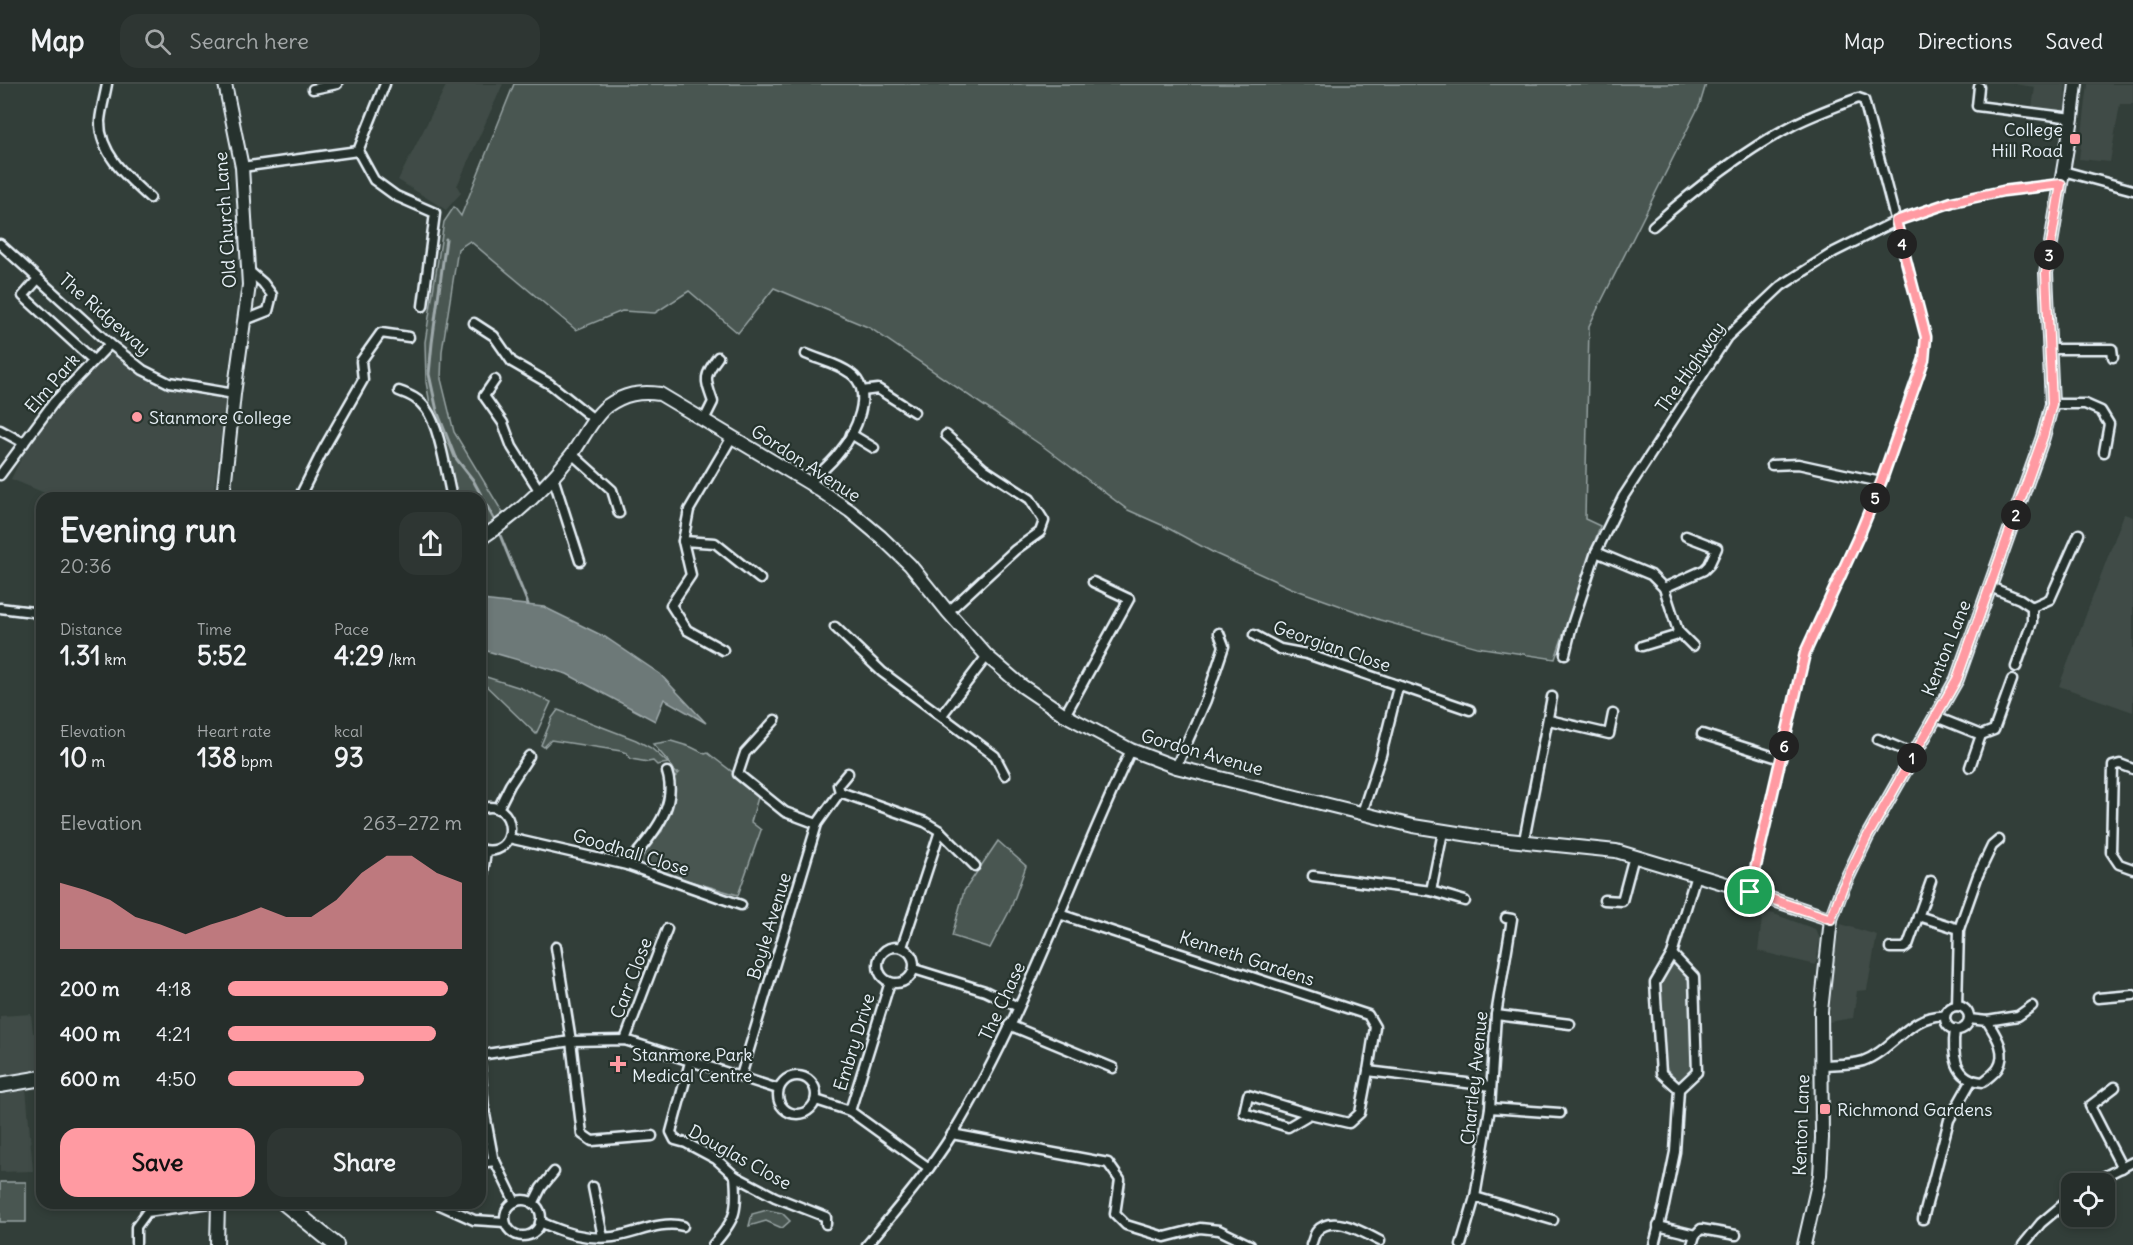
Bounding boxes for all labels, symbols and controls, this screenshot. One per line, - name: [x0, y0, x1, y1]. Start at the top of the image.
- search box: [120, 14, 540, 68]
- text: Map: [30, 23, 84, 59]
- icon: search: [141, 25, 174, 58]
- text: Search here: [189, 27, 309, 55]
- text: Map: [1844, 28, 1885, 55]
- text: Directions: [1918, 28, 2012, 55]
- text: Saved: [2045, 28, 2103, 55]
- place label: College Hill Road: [1991, 118, 2063, 162]
- marker: College Hill Road: [2068, 132, 2082, 146]
- street label: Old Church Lane: [209, 151, 241, 289]
- pin: 4: [1887, 229, 1917, 259]
- text: 4: [1897, 234, 1907, 254]
- pin: 3: [2034, 240, 2064, 270]
- text: 3: [2044, 245, 2054, 265]
- street label: The Ridgeway: [54, 268, 156, 360]
- street label: The Highway: [1650, 317, 1730, 417]
- street label: Elm Park: [20, 348, 84, 418]
- place label: Stanmore College: [149, 406, 291, 429]
- marker: Stanmore College: [130, 410, 144, 424]
- street label: Gordon Avenue: [747, 419, 865, 507]
- pin: 5: [1860, 483, 1890, 513]
- text: 5: [1870, 488, 1880, 508]
- pin: 2: [2001, 500, 2031, 530]
- text: 2: [2012, 505, 2020, 525]
- text: Evening run: [60, 509, 236, 551]
- button: share: [399, 512, 462, 575]
- text: 20:36: [60, 553, 112, 578]
- street label: Kenton Lane: [1916, 597, 1976, 699]
- street label: Georgian Close: [1270, 615, 1394, 677]
- text: Distance: [60, 619, 122, 639]
- text: Time: [197, 619, 232, 639]
- text: Pace: [334, 619, 369, 639]
- text: 1.31: [60, 639, 101, 672]
- text: 5:52: [197, 639, 247, 672]
- text: 4:29: [334, 639, 384, 672]
- text: km: [101, 649, 127, 669]
- text: /km: [384, 649, 416, 669]
- text: Elevation: [60, 721, 126, 741]
- text: Heart rate: [197, 721, 271, 741]
- text: kcal: [334, 721, 363, 741]
- street label: Gordon Avenue: [1138, 724, 1266, 780]
- pin: 6: [1769, 731, 1799, 761]
- text: 6: [1779, 736, 1789, 756]
- text: 10: [60, 741, 87, 774]
- text: 138: [197, 741, 237, 774]
- text: 93: [334, 741, 364, 774]
- pin: 1: [1897, 743, 1927, 773]
- text: 1: [1909, 748, 1915, 768]
- text: m: [87, 751, 105, 771]
- text: bpm: [237, 751, 273, 771]
- text: Elevation: [60, 810, 142, 835]
- text: 263–272 m: [363, 810, 462, 835]
- street label: Goodhall Close: [570, 823, 692, 881]
- pin: [1724, 866, 1775, 917]
- street label: Boyle Avenue: [742, 870, 796, 982]
- icon: arrive: [1733, 875, 1766, 908]
- street label: Kenneth Gardens: [1176, 925, 1318, 991]
- street label: Carr Close: [605, 934, 657, 1022]
- street label: The Chase: [974, 958, 1030, 1044]
- text: 200 m: [60, 976, 120, 1001]
- text: 4:18: [156, 976, 192, 1001]
- street label: Embry Drive: [828, 991, 880, 1093]
- street label: Chartley Avenue: [1456, 1010, 1492, 1146]
- text: 400 m: [60, 1021, 120, 1046]
- text: 4:21: [156, 1021, 191, 1046]
- place label: Stanmore Park Medical Centre: [632, 1043, 752, 1087]
- marker: Stanmore Park Medical Centre: [609, 1055, 627, 1073]
- text: 600 m: [60, 1066, 120, 1091]
- text: 4:50: [156, 1066, 197, 1091]
- street label: Kenton Lane: [1788, 1074, 1814, 1176]
- place label: Richmond Gardens: [1837, 1098, 1992, 1121]
- marker: Richmond Gardens: [1818, 1102, 1832, 1116]
- street label: Douglas Close: [685, 1119, 795, 1195]
- button: Save: [60, 1128, 255, 1197]
- button: Share: [267, 1128, 462, 1197]
- map controls: [2061, 1173, 2115, 1227]
- button: locate: [2061, 1173, 2115, 1227]

